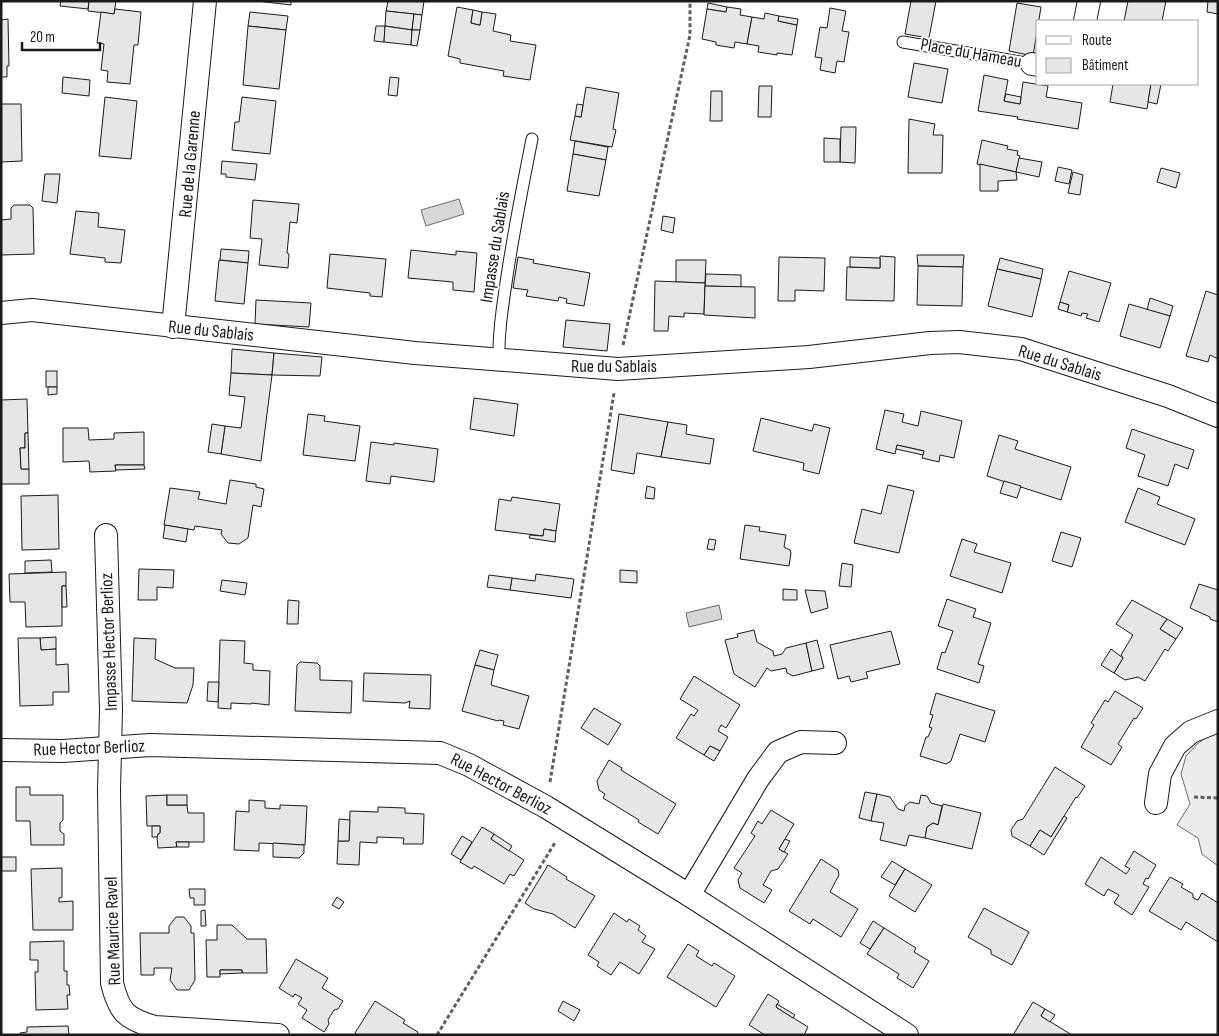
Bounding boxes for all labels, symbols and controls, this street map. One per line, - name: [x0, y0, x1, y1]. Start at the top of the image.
- scale bar: [22, 20, 100, 52]
- legend: [1036, 20, 1199, 85]
- text: 20 m: [30, 28, 55, 47]
- text: Route: [1082, 31, 1112, 50]
- street label: Place du Hameau: [919, 34, 1023, 72]
- text: Bâtiment: [1082, 56, 1129, 75]
- street label: Rue de la Garenne: [175, 110, 205, 218]
- street label: Impasse du Sablais: [476, 190, 514, 304]
- street label: Rue du Sablais: [167, 316, 255, 346]
- street label: Rue du Sablais: [1016, 340, 1104, 386]
- street label: Rue du Sablais: [571, 356, 657, 377]
- street label: Impasse Hector Berlioz: [96, 572, 122, 711]
- street label: Rue Hector Berlioz: [33, 736, 146, 760]
- street label: Rue Hector Berlioz: [447, 749, 556, 820]
- street label: Rue Maurice Ravel: [101, 876, 125, 986]

